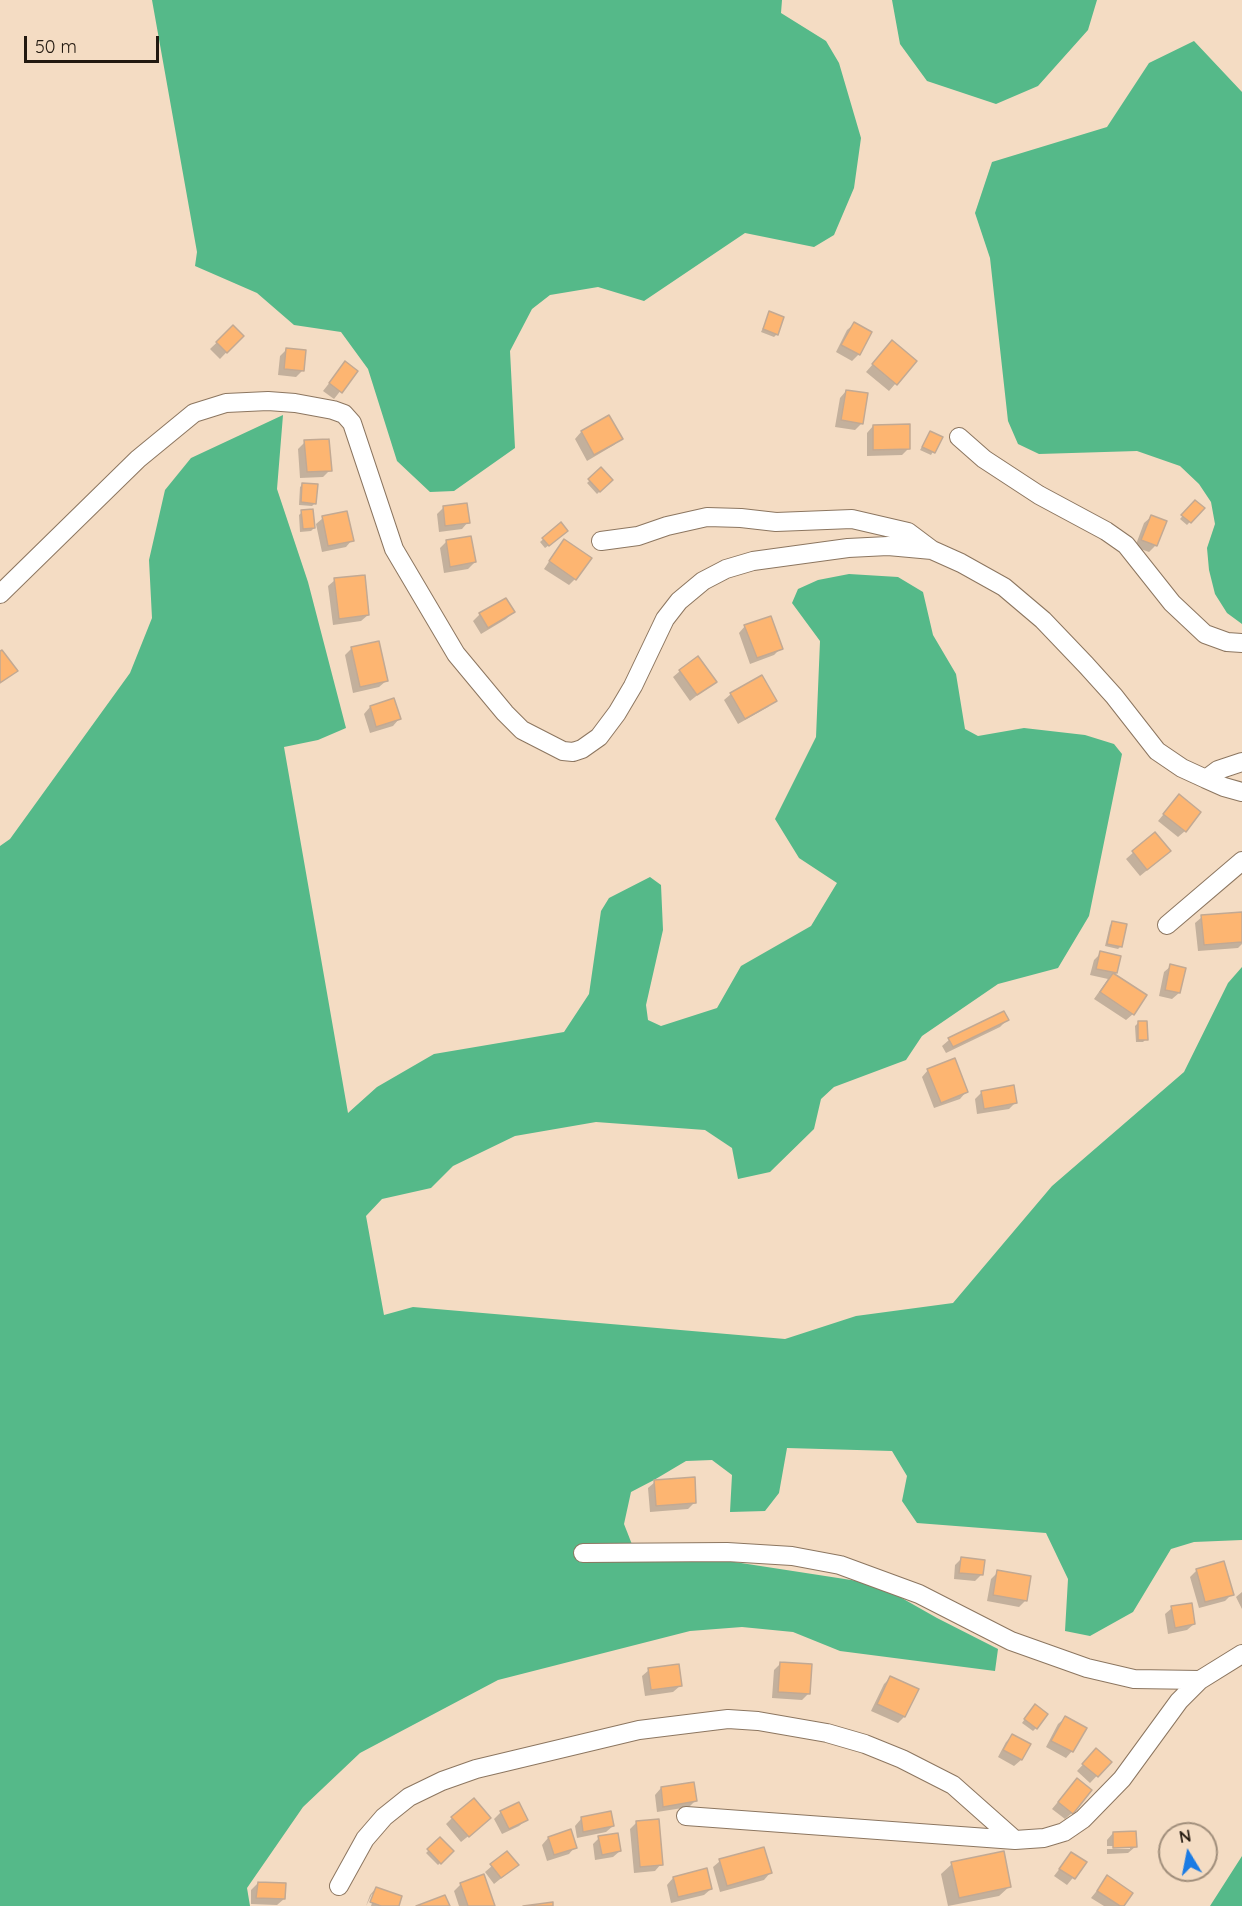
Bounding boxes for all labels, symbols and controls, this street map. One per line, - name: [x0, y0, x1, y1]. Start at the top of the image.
- scale bar: [27, 24, 162, 62]
- text: 50 m: [35, 35, 77, 58]
- north arrow: [1158, 1822, 1218, 1882]
- text: N: [1178, 1825, 1193, 1847]

